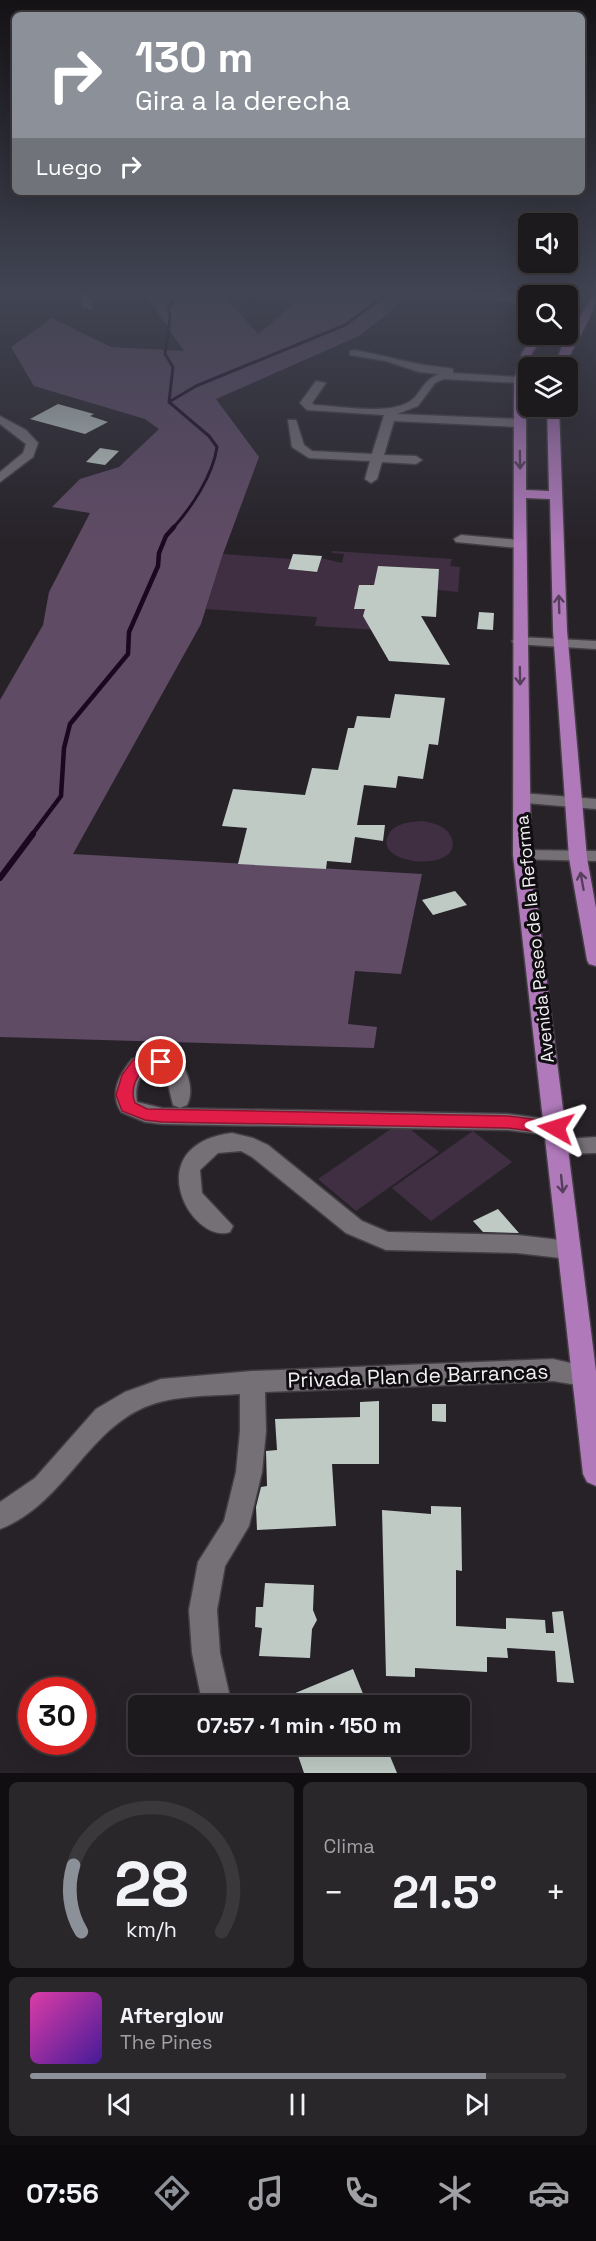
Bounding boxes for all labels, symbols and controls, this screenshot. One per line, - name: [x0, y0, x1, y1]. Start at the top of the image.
- text: 130 m: [135, 31, 253, 84]
- icon: right: [36, 36, 114, 114]
- text: Gira a la derecha: [135, 83, 350, 118]
- icon: right: [114, 150, 147, 183]
- text: Luego: [36, 153, 102, 181]
- map controls: [518, 213, 578, 417]
- button: sound: [518, 213, 578, 273]
- button: search: [518, 285, 578, 345]
- button: layers: [518, 357, 578, 417]
- one-way arrow: [514, 450, 526, 470]
- one-way arrow: [554, 594, 565, 614]
- one-way arrow: [515, 666, 526, 686]
- street label: Avenida Paseo de la Reforma: [510, 814, 559, 1064]
- one-way arrow: [577, 872, 588, 892]
- pin: [135, 1036, 186, 1087]
- icon: arrive: [144, 1045, 177, 1078]
- position arrow: [524, 1096, 588, 1160]
- one-way arrow: [557, 1173, 568, 1193]
- street label: Privada Plan de Barrancas: [287, 1357, 549, 1394]
- speed limit sign: 30: [18, 1677, 96, 1755]
- text: 07:57 · 1 min · 150 m: [196, 1711, 402, 1739]
- text: Clima: [324, 1833, 375, 1859]
- text: 28: [114, 1845, 188, 1924]
- text: 21.5°: [392, 1864, 497, 1921]
- text: −: [324, 1872, 344, 1914]
- text: +: [546, 1872, 566, 1914]
- text: km/h: [126, 1916, 177, 1943]
- text: Afterglow: [120, 2001, 224, 2029]
- text: The Pines: [120, 2029, 213, 2055]
- icon: previous: [103, 2088, 136, 2121]
- icon: pause: [281, 2088, 314, 2121]
- icon: next: [460, 2088, 493, 2121]
- icon: directions: [151, 2172, 193, 2214]
- icon: music: [245, 2172, 287, 2214]
- icon: phone: [340, 2172, 382, 2214]
- icon: climate: [434, 2172, 476, 2214]
- icon: car: [528, 2172, 570, 2214]
- text: 07:56: [26, 2176, 99, 2211]

